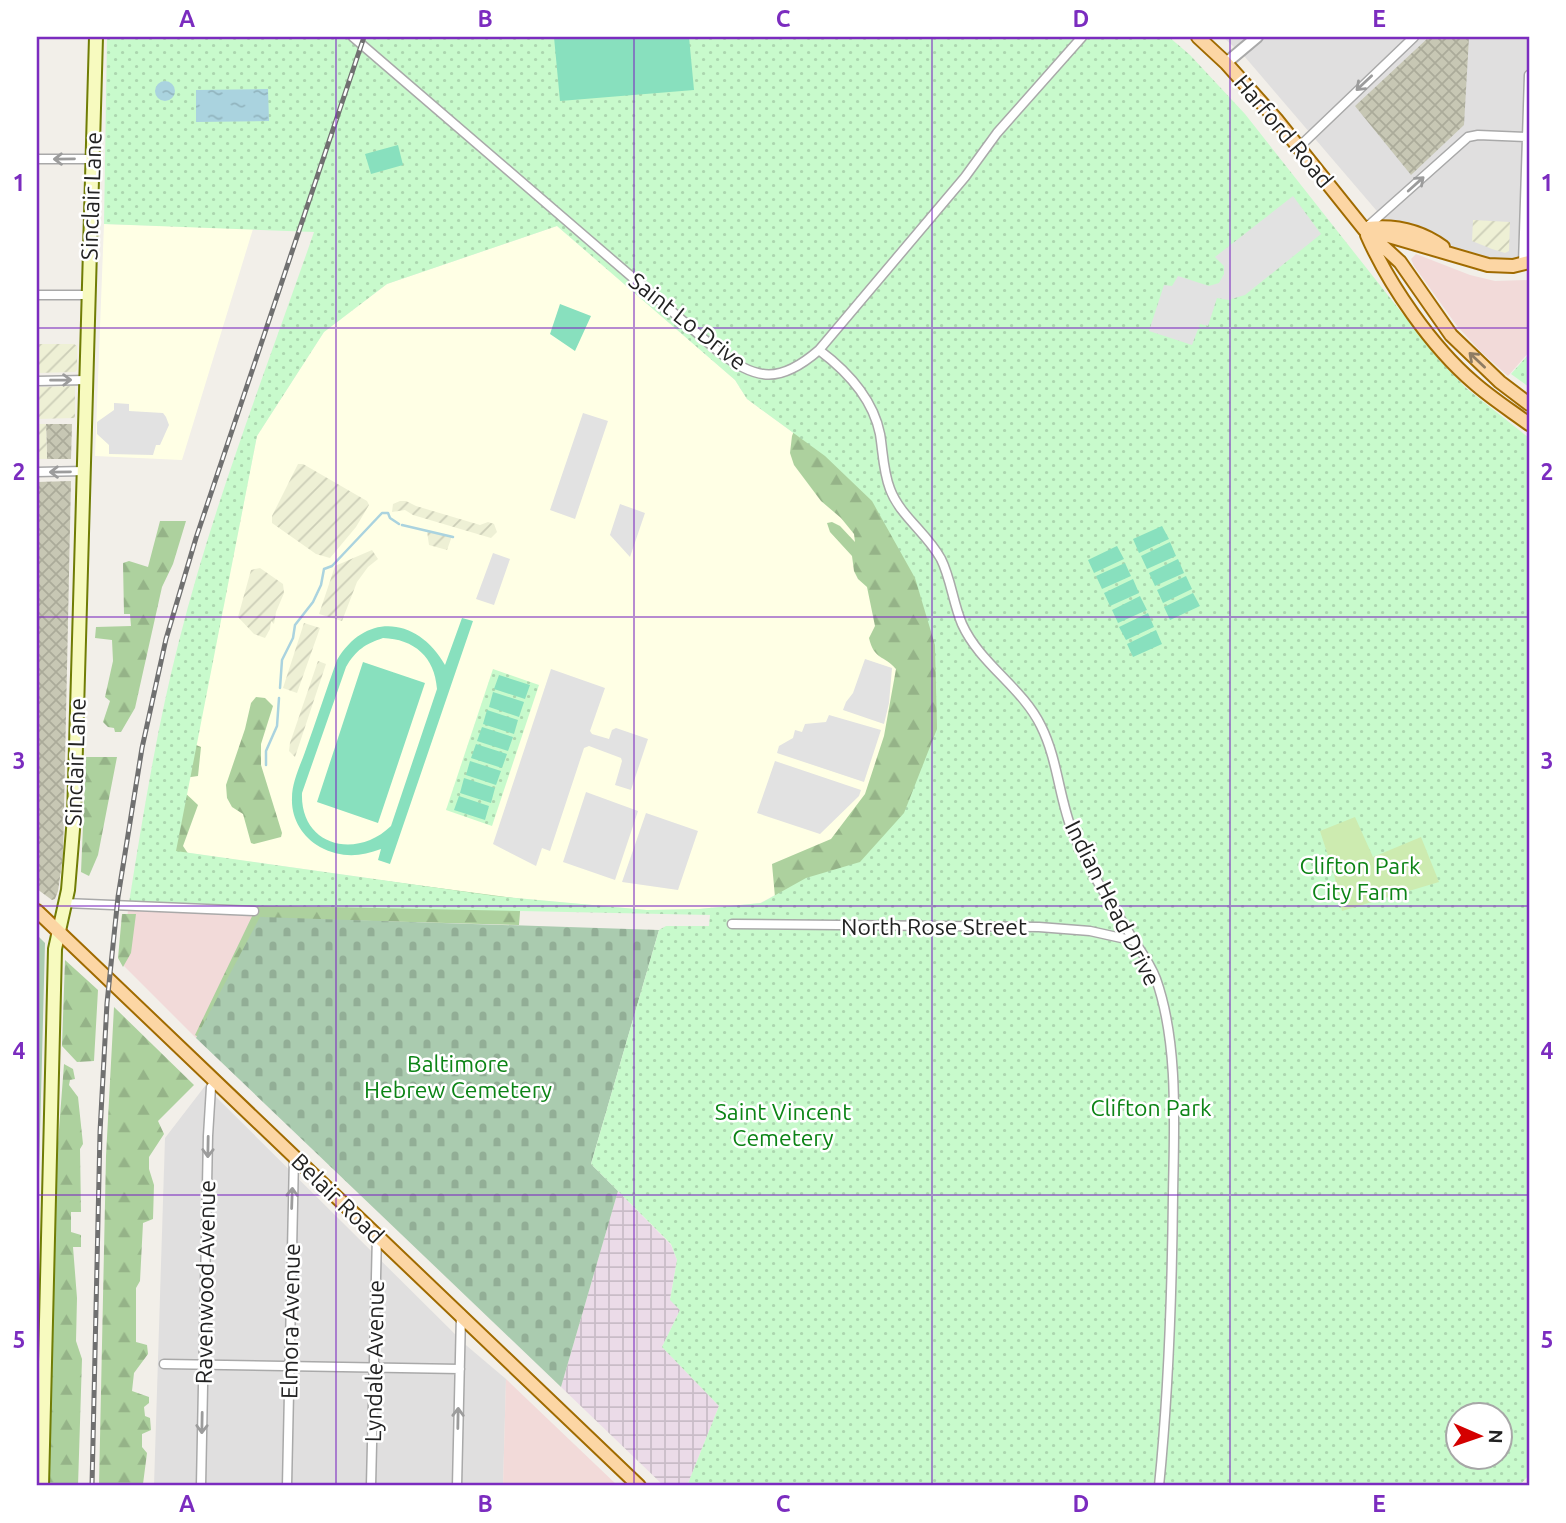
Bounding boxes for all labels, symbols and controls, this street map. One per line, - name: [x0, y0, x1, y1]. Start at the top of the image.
- text: A: [179, 6, 195, 31]
- text: B: [477, 6, 493, 31]
- text: C: [776, 6, 791, 31]
- text: D: [1073, 6, 1089, 31]
- text: E: [1372, 6, 1386, 31]
- street label: Harford Road: [1230, 70, 1338, 192]
- one-way arrow: [1356, 75, 1373, 92]
- street label: Sinclair Lane: [76, 131, 106, 261]
- one-way arrow: [53, 152, 76, 166]
- text: 1: [13, 170, 25, 195]
- text: 1: [1541, 170, 1553, 195]
- one-way arrow: [1407, 176, 1425, 192]
- street label: Saint Lo Drive: [624, 268, 752, 374]
- one-way arrow: [1469, 352, 1486, 369]
- one-way arrow: [50, 374, 73, 387]
- text: 2: [13, 459, 25, 484]
- text: 2: [1541, 459, 1553, 484]
- one-way arrow: [49, 465, 72, 478]
- street label: Sinclair Lane: [60, 697, 90, 827]
- text: 3: [13, 748, 25, 773]
- text: 3: [1541, 748, 1553, 773]
- street label: Indian Head Drive: [1061, 816, 1165, 990]
- park label: Clifton Park City Farm: [1299, 853, 1421, 904]
- street label: North Rose Street: [841, 914, 1027, 939]
- text: 4: [13, 1038, 26, 1063]
- text: 4: [1541, 1038, 1554, 1063]
- park label: Baltimore Hebrew Cemetery: [364, 1051, 552, 1102]
- park label: Clifton Park: [1090, 1095, 1212, 1120]
- park label: Saint Vincent Cemetery: [715, 1099, 851, 1150]
- one-way arrow: [201, 1135, 215, 1158]
- street label: Belair Road: [287, 1148, 389, 1248]
- street label: Ravenwood Avenue: [191, 1180, 219, 1384]
- one-way arrow: [285, 1186, 298, 1209]
- street label: Elmora Avenue: [276, 1243, 304, 1399]
- street label: Lyndale Avenue: [360, 1280, 388, 1442]
- text: 5: [13, 1327, 25, 1352]
- text: 5: [1541, 1327, 1553, 1352]
- north arrow: [1444, 1400, 1514, 1470]
- one-way arrow: [452, 1407, 465, 1430]
- one-way arrow: [195, 1412, 209, 1435]
- text: N: [1485, 1429, 1507, 1444]
- text: A: [179, 1491, 195, 1516]
- text: B: [477, 1491, 493, 1516]
- text: C: [776, 1491, 791, 1516]
- text: D: [1073, 1491, 1089, 1516]
- text: E: [1372, 1491, 1386, 1516]

